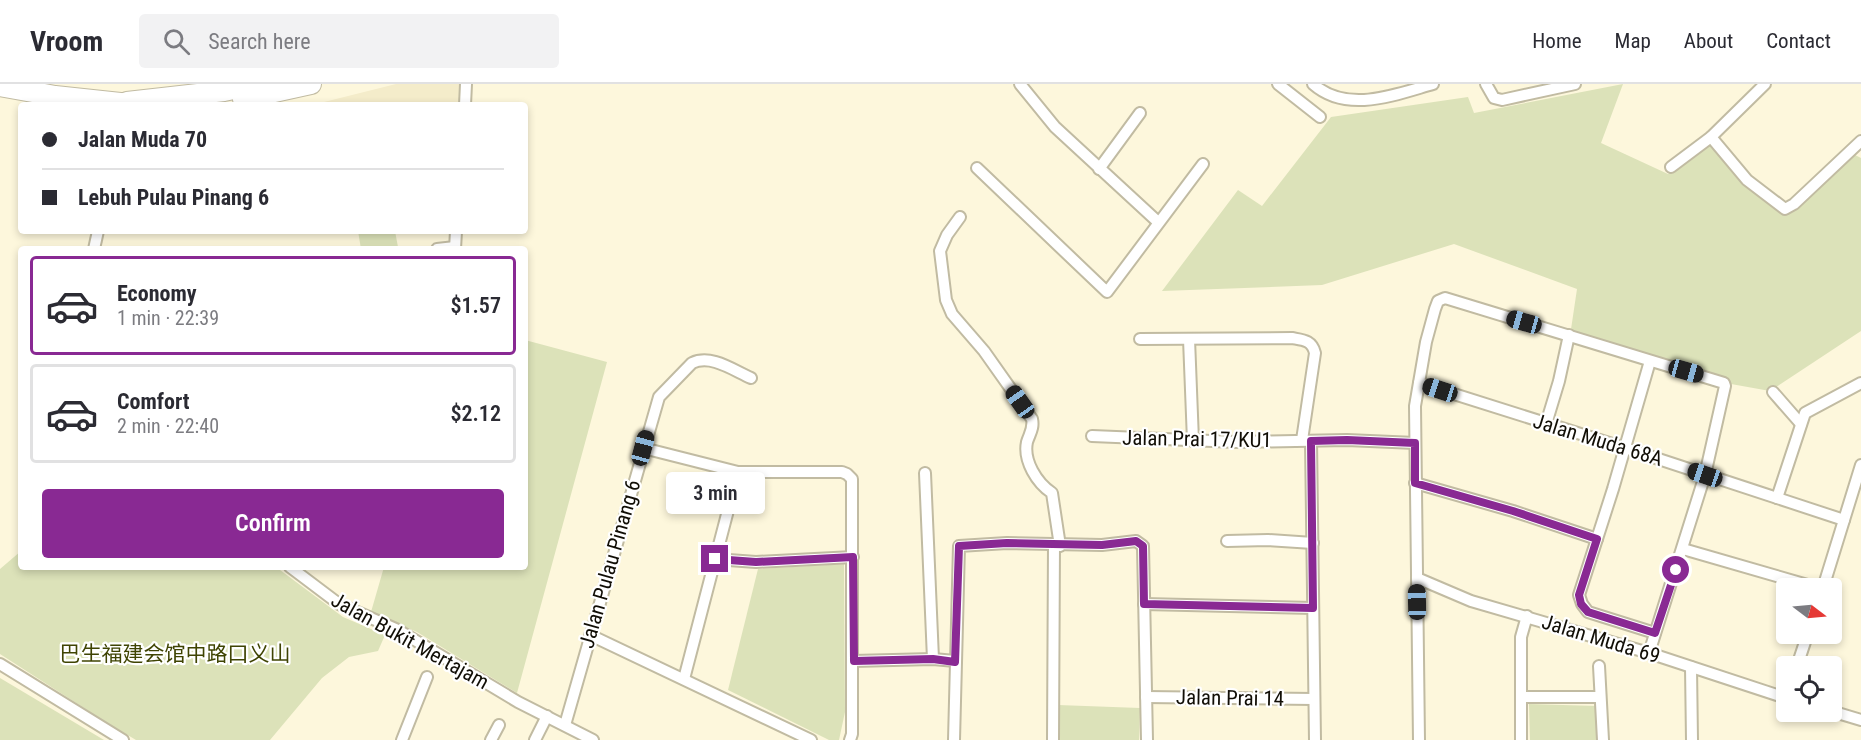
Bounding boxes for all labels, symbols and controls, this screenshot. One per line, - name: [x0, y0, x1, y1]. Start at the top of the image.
- search box: [139, 14, 559, 68]
- text: Vroom: [30, 25, 103, 58]
- icon: search: [160, 25, 193, 58]
- text: Search here: [208, 29, 311, 54]
- text: Home: [1532, 29, 1582, 53]
- text: Map: [1615, 29, 1651, 53]
- text: About: [1684, 29, 1733, 53]
- text: Contact: [1766, 29, 1831, 53]
- text: Jalan Muda 70: [78, 127, 207, 152]
- text: Lebuh Pulau Pinang 6: [78, 185, 269, 210]
- icon: car: [45, 279, 99, 333]
- text: Economy: [117, 281, 197, 306]
- text: $1.57: [450, 293, 501, 318]
- text: 1 min · 22:39: [117, 306, 219, 330]
- car: [1504, 308, 1544, 336]
- car: [1666, 357, 1706, 385]
- car: [1420, 376, 1460, 404]
- car: [1002, 382, 1038, 422]
- icon: car: [45, 387, 99, 441]
- text: Comfort: [117, 389, 190, 414]
- text: $2.12: [450, 401, 501, 426]
- street label: Jalan Muda 68A: [1530, 409, 1666, 471]
- text: 2 min · 22:40: [117, 414, 219, 438]
- street label: Jalan Prai 17/KU1: [1122, 426, 1272, 452]
- car: [630, 428, 656, 468]
- car: [1685, 461, 1725, 489]
- callout: 3 min: [666, 472, 764, 514]
- street label: Jalan Pulau Pinang 6: [574, 477, 646, 651]
- text: 3 min: [693, 481, 738, 505]
- button: Confirm: [42, 489, 504, 558]
- route end: [701, 545, 728, 572]
- route start: [1662, 556, 1689, 583]
- north arrow: [1776, 578, 1842, 644]
- map controls: [1776, 578, 1842, 722]
- car: [1408, 584, 1426, 620]
- street label: Jalan Bukit Mertajam: [327, 588, 493, 694]
- street label: Jalan Muda 69: [1539, 610, 1663, 668]
- park label: 巴生福建会馆中路口义山: [60, 642, 291, 666]
- button: locate: [1776, 656, 1842, 722]
- street label: Jalan Prai 14: [1176, 685, 1284, 711]

